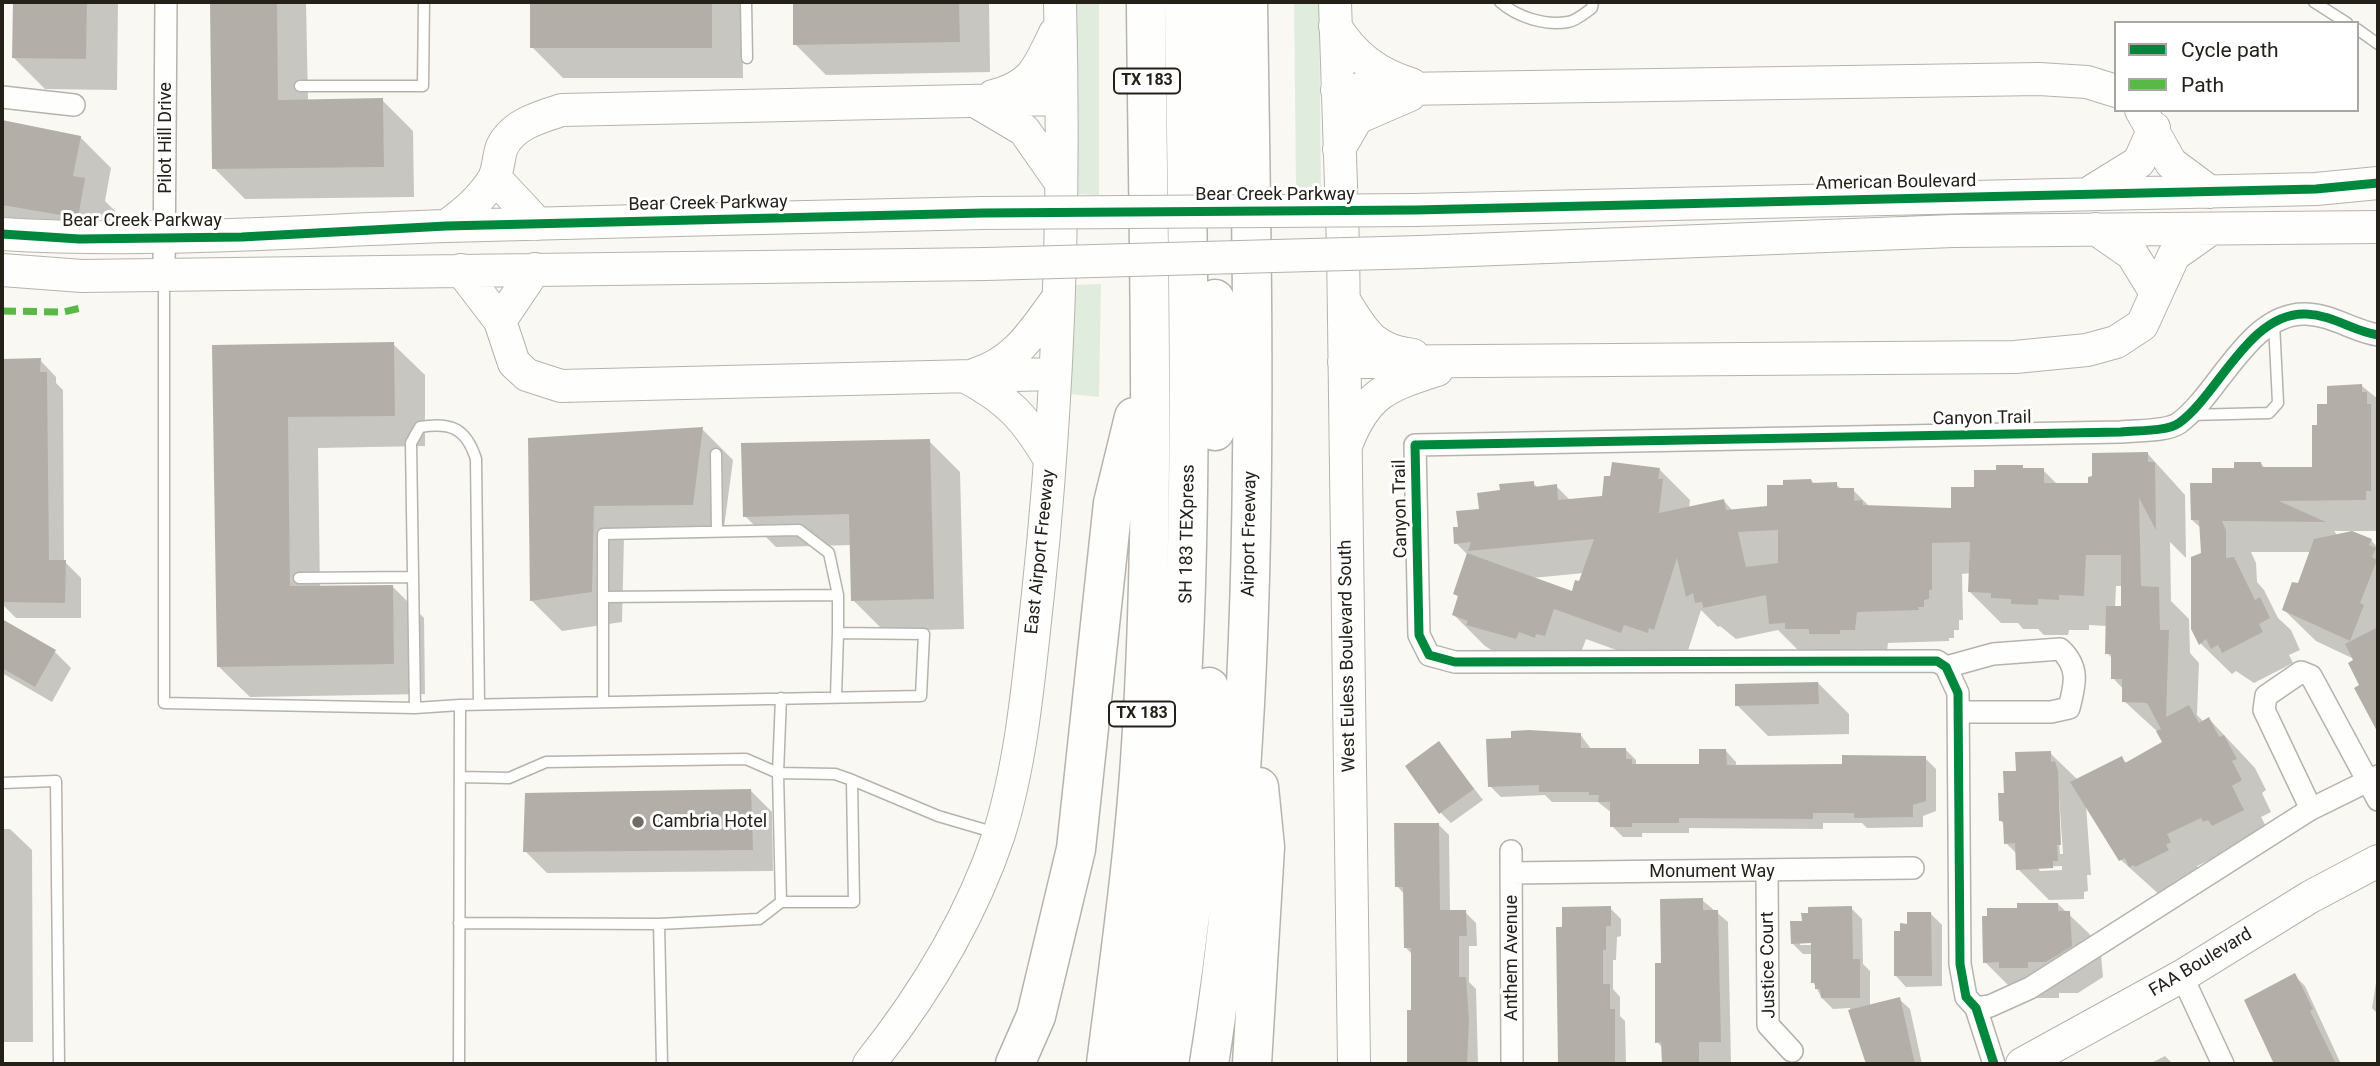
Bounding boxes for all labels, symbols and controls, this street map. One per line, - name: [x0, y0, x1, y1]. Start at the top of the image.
- legend: [2114, 21, 2359, 112]
- text: Cycle path: [2181, 38, 2279, 62]
- road number: TX 183: [1114, 68, 1180, 94]
- text: Path: [2181, 73, 2224, 97]
- street label: Pilot Hill Drive: [155, 82, 177, 194]
- street label: American Boulevard: [1815, 171, 1977, 195]
- street label: Bear Creek Parkway: [1195, 184, 1355, 206]
- street label: Bear Creek Parkway: [628, 192, 788, 216]
- street label: Bear Creek Parkway: [62, 210, 222, 232]
- street label: Canyon Trail: [1932, 407, 2032, 431]
- street label: Canyon Trail: [1389, 459, 1413, 559]
- street label: SH 183 TEXpress: [1176, 464, 1200, 604]
- street label: East Airport Freeway: [1022, 469, 1060, 635]
- street label: Airport Freeway: [1238, 471, 1262, 597]
- street label: West Euless Boulevard South: [1335, 539, 1361, 773]
- road number: TX 183: [1109, 702, 1175, 726]
- place label: Cambria Hotel: [652, 811, 767, 833]
- marker: Cambria Hotel: [630, 814, 646, 830]
- street label: Monument Way: [1649, 861, 1775, 883]
- street label: Anthem Avenue: [1501, 895, 1523, 1021]
- street label: Justice Court: [1757, 911, 1781, 1019]
- street label: FAA Boulevard: [2146, 924, 2256, 1002]

